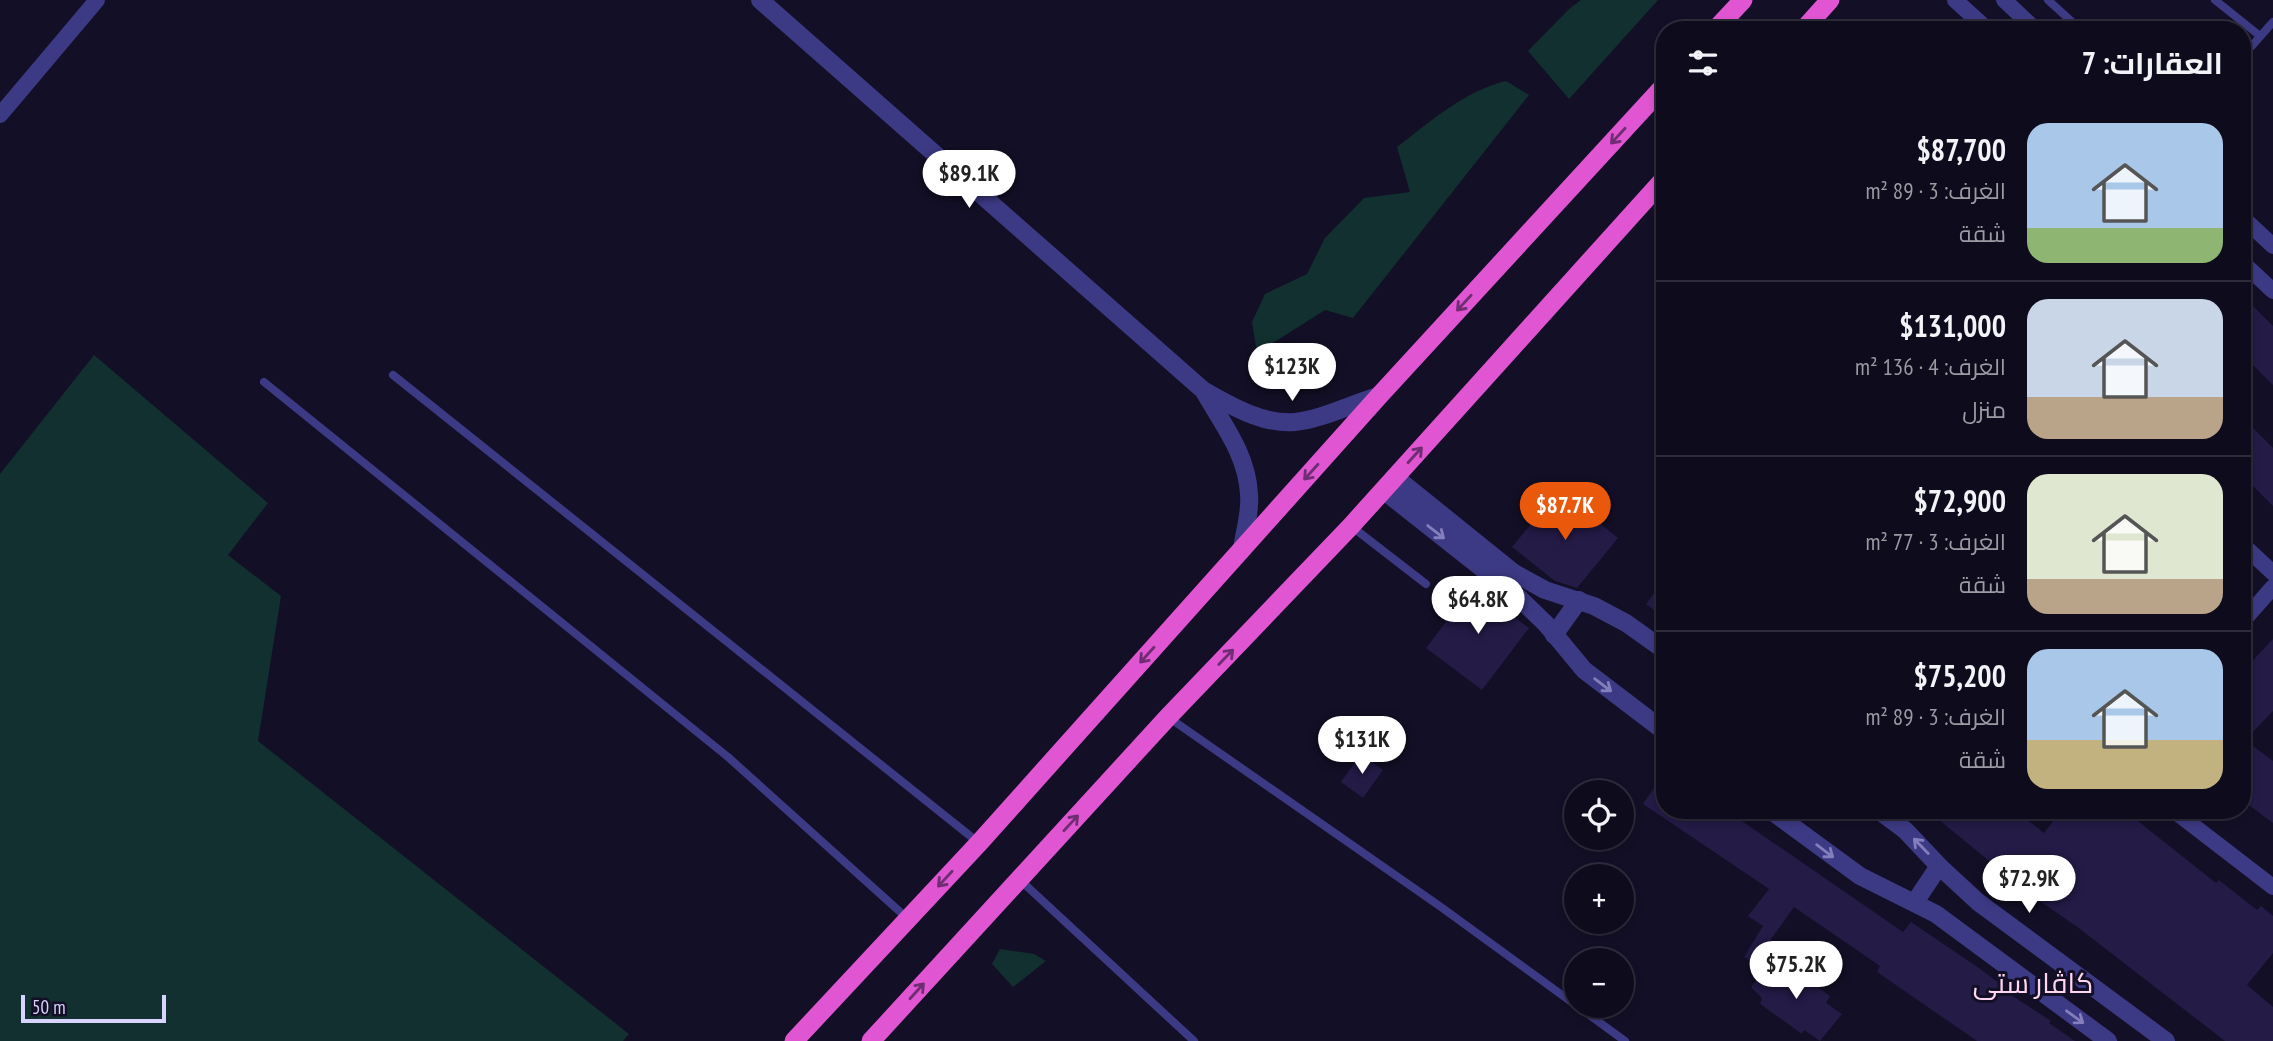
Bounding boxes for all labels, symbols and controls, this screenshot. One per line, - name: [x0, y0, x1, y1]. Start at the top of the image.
- text: العقارات: 7: [2082, 43, 2223, 82]
- icon: filters: [1684, 44, 1722, 82]
- one-way arrow: [1610, 127, 1626, 145]
- text: $87,700: [1916, 130, 2006, 169]
- pin: $89.1K: [912, 150, 1026, 210]
- icon: home: [2083, 151, 2167, 235]
- text: $89.1K: [939, 158, 999, 187]
- text: الغرف: 3 · 89 m²: [1865, 176, 2006, 205]
- text: شقة: [1959, 219, 2006, 248]
- one-way arrow: [1456, 294, 1472, 312]
- text: $131,000: [1899, 306, 2006, 345]
- icon: home: [2083, 327, 2167, 411]
- pin: $123K: [1243, 344, 1341, 403]
- text: $123K: [1264, 351, 1320, 380]
- text: الغرف: 4 · 136 m²: [1855, 352, 2006, 381]
- text: منزل: [1962, 395, 2006, 424]
- one-way arrow: [1407, 446, 1423, 464]
- one-way arrow: [1303, 463, 1319, 481]
- text: $72,900: [1913, 481, 2006, 520]
- pin: $87.7K: [1508, 482, 1622, 542]
- text: $87.7K: [1536, 490, 1594, 519]
- icon: home: [2083, 502, 2167, 586]
- one-way arrow: [1427, 525, 1445, 540]
- text: الغرف: 3 · 77 m²: [1865, 527, 2006, 556]
- text: شقة: [1959, 570, 2006, 599]
- pin: $64.8K: [1421, 576, 1535, 636]
- text: $64.8K: [1448, 584, 1508, 613]
- one-way arrow: [1139, 646, 1155, 664]
- one-way arrow: [1217, 648, 1234, 666]
- text: $75,200: [1913, 656, 2006, 695]
- icon: home: [2083, 677, 2167, 761]
- one-way arrow: [1594, 678, 1612, 693]
- text: الغرف: 3 · 89 m²: [1865, 702, 2006, 731]
- pin: $131K: [1313, 716, 1411, 776]
- text: $131K: [1334, 724, 1390, 753]
- text: شقة: [1959, 745, 2006, 774]
- map controls: [1564, 780, 1634, 1018]
- button: locate: [1564, 780, 1634, 850]
- one-way arrow: [1063, 814, 1079, 832]
- one-way arrow: [1913, 838, 1930, 855]
- one-way arrow: [1815, 844, 1834, 858]
- pin: $72.9K: [1972, 856, 2086, 915]
- text: $72.9K: [1999, 863, 2059, 892]
- button: +: [1564, 864, 1634, 934]
- one-way arrow: [937, 870, 954, 887]
- pin: $75.2K: [1739, 942, 1853, 1001]
- button: −: [1564, 948, 1634, 1018]
- text: $75.2K: [1766, 949, 1826, 978]
- district label: کاڤار ستی: [1973, 964, 2093, 1001]
- one-way arrow: [909, 982, 925, 1000]
- scale bar: [21, 992, 166, 1024]
- text: 50 m: [32, 995, 66, 1019]
- one-way arrow: [2065, 1009, 2084, 1024]

